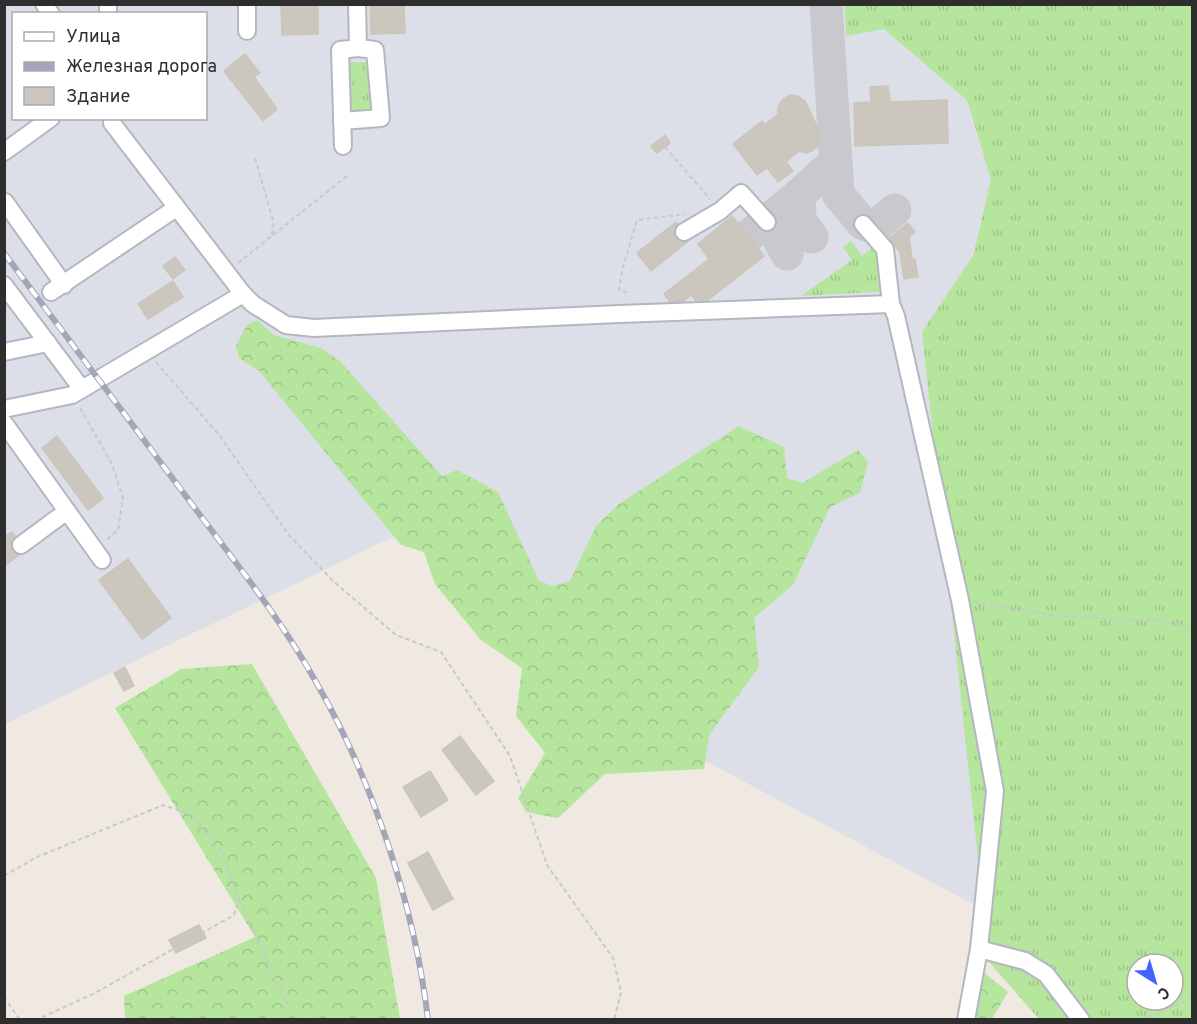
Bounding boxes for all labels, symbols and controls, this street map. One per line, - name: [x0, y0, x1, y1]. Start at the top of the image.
- legend: [12, 12, 207, 120]
- text: Улица: [66, 26, 120, 49]
- text: Железная дорога: [66, 56, 217, 79]
- text: Здание: [66, 86, 130, 109]
- north arrow: [1125, 952, 1185, 1012]
- text: С: [1153, 981, 1173, 1003]

